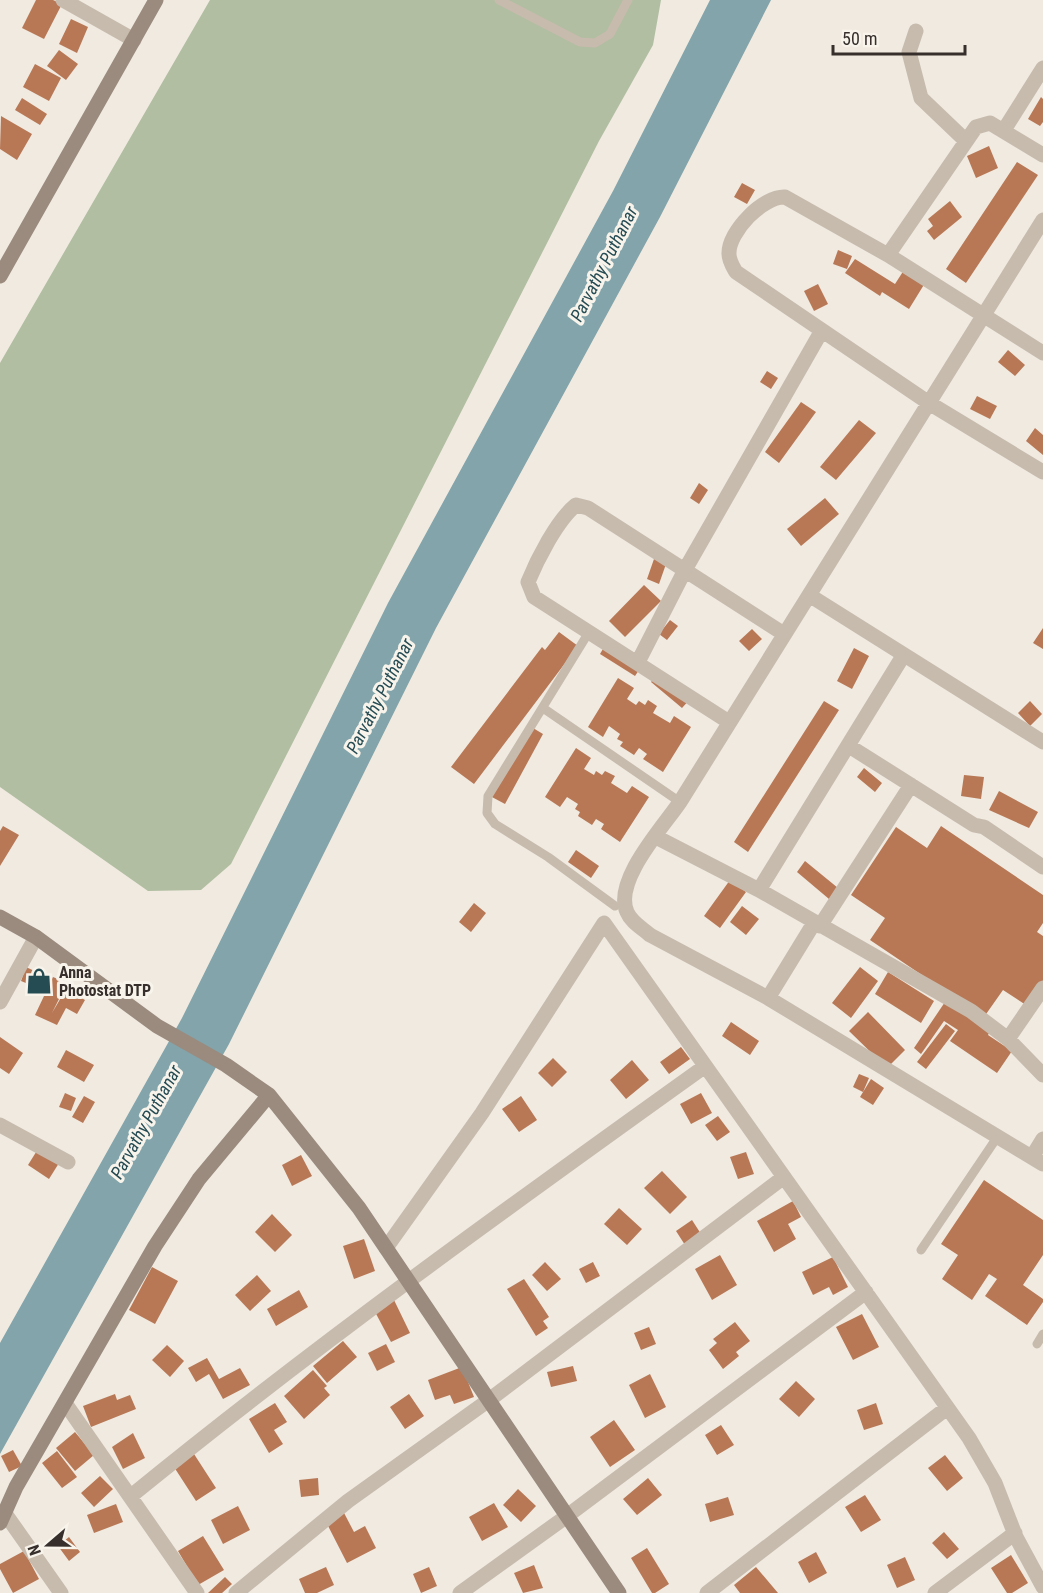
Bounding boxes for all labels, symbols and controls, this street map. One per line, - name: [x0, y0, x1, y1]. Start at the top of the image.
- scale bar: [833, 18, 965, 56]
- text: 50 m: [842, 28, 877, 49]
- water label: Parvathy Puthanar: [566, 202, 642, 325]
- water label: Parvathy Puthanar: [342, 634, 418, 757]
- place label: Anna Photostat DTP: [59, 963, 151, 1000]
- shop icon: Anna Photostat DTP: [24, 966, 54, 996]
- water label: Parvathy Puthanar: [106, 1061, 186, 1182]
- north arrow: [18, 1515, 78, 1575]
- text: N: [24, 1542, 45, 1558]

